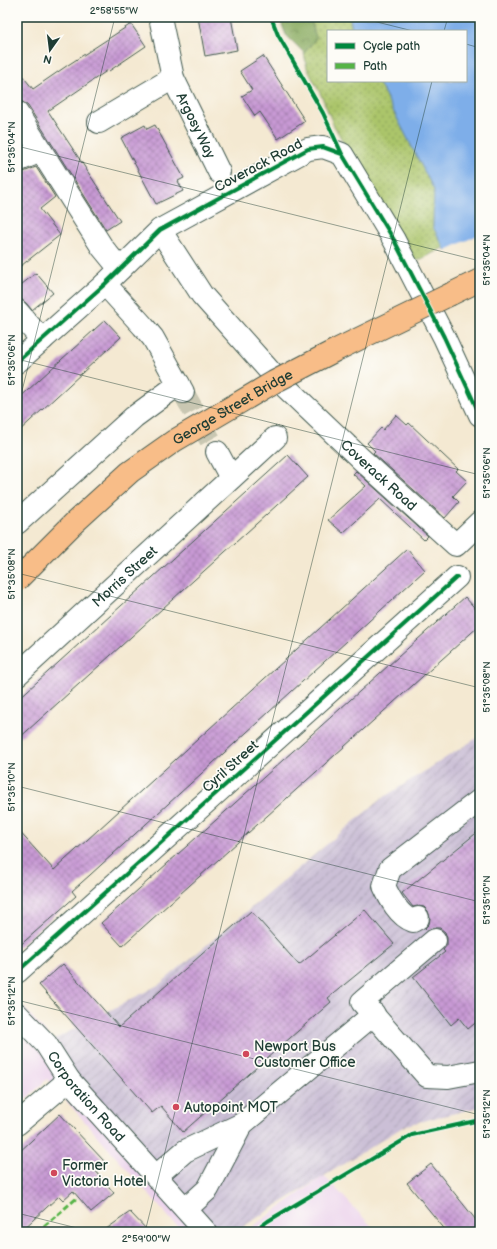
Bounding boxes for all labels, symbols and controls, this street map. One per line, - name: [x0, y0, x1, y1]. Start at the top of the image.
- text: 2°58'55"W: [90, 5, 138, 17]
- north arrow: [30, 30, 70, 70]
- legend: [327, 30, 467, 82]
- text: Cycle path: [363, 39, 420, 54]
- text: N: [42, 52, 53, 67]
- text: Path: [363, 59, 388, 74]
- street label: Argosy Way: [172, 90, 219, 162]
- text: 51°35'04"N: [6, 121, 18, 173]
- street label: Coverack Road: [211, 135, 305, 196]
- text: 51°35'04"N: [481, 234, 493, 286]
- text: 51°35'06"N: [6, 334, 18, 386]
- street label: George Street Bridge: [170, 366, 296, 449]
- street label: Coverack Road: [337, 436, 420, 514]
- text: 51°35'06"N: [481, 447, 493, 499]
- street label: Morris Street: [89, 542, 161, 611]
- text: 51°35'08"N: [6, 548, 18, 600]
- text: 51°35'08"N: [481, 661, 493, 713]
- street label: Cyril Street: [199, 736, 262, 796]
- text: 51°35'10"N: [6, 762, 18, 812]
- text: 51°35'10"N: [481, 875, 493, 925]
- text: 51°35'12"N: [6, 976, 18, 1026]
- place label: Newport Bus Customer Office: [254, 1038, 356, 1071]
- street label: Corporation Road: [44, 1048, 129, 1145]
- marker: Newport Bus Customer Office: [241, 1049, 251, 1059]
- text: 51°35'12"N: [481, 1089, 493, 1139]
- place label: Autopoint MOT: [184, 1099, 278, 1116]
- marker: Autopoint MOT: [171, 1102, 181, 1112]
- place label: Former Victoria Hotel: [62, 1157, 147, 1190]
- marker: Former Victoria Hotel: [49, 1168, 59, 1178]
- text: 2°59'00"W: [122, 1233, 170, 1245]

